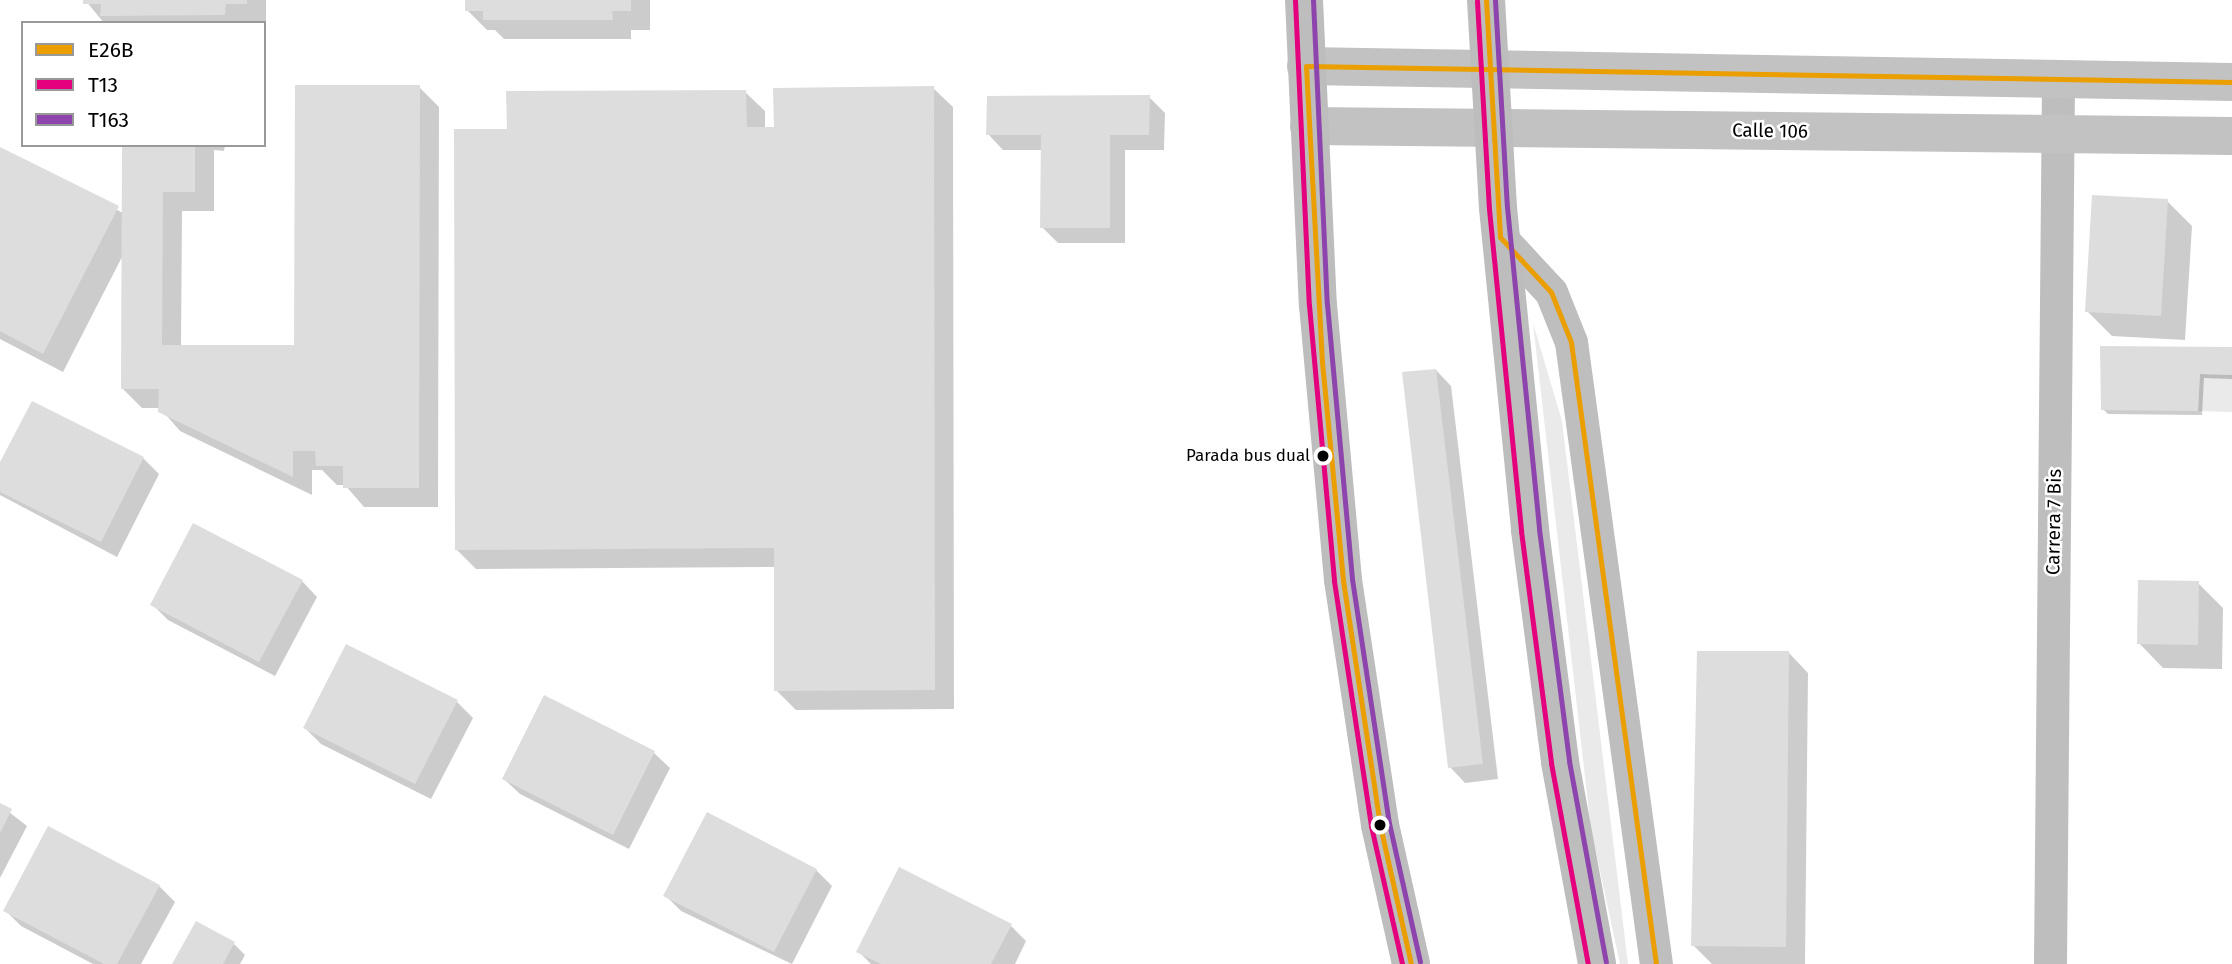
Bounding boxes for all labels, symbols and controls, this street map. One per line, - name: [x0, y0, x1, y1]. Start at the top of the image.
- legend: [21, 21, 266, 147]
- text: E26B: [88, 37, 134, 63]
- text: T13: [88, 72, 118, 98]
- text: T163: [88, 107, 129, 133]
- street label: Calle 106: [1732, 119, 1808, 143]
- place label: Parada bus dual: [1186, 446, 1310, 466]
- marker: Parada bus dual: [1316, 449, 1330, 463]
- street label: Carrera 7 Bis: [2042, 469, 2066, 575]
- unlabelled marker: [1373, 818, 1387, 832]

